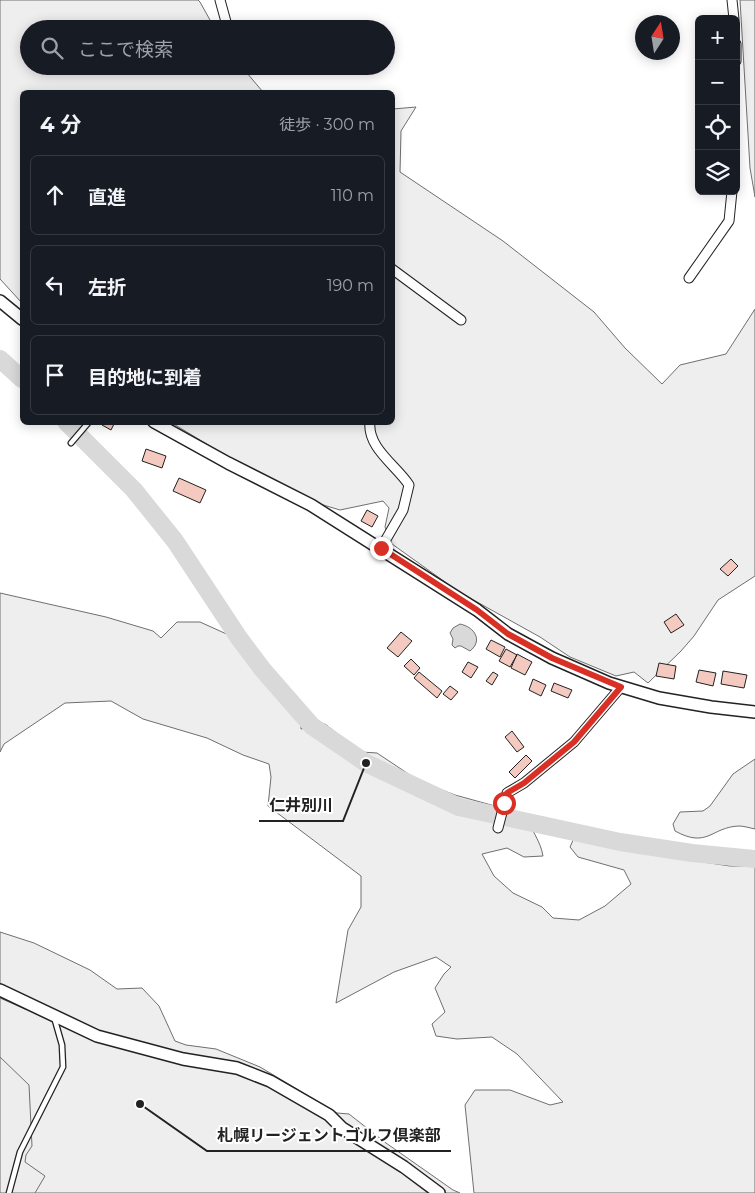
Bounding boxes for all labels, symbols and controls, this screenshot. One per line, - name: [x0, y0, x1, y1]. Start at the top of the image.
- north arrow: [635, 15, 680, 60]
- map controls: [695, 15, 740, 195]
- button: +: [695, 15, 740, 60]
- search box: [20, 20, 395, 75]
- icon: search: [38, 34, 66, 62]
- text: ここで検索: [78, 38, 173, 61]
- button: −: [695, 60, 740, 105]
- button: locate: [695, 105, 740, 150]
- text: 4 分: [40, 112, 81, 137]
- text: 徒歩 · 300 m: [279, 115, 375, 134]
- button: layers: [695, 150, 740, 195]
- icon: ahead: [41, 181, 69, 209]
- text: 直進: [88, 186, 126, 209]
- text: 110 m: [331, 186, 374, 205]
- icon: left: [41, 271, 69, 299]
- text: 左折: [88, 276, 126, 299]
- text: 190 m: [327, 276, 374, 295]
- icon: arrive: [41, 361, 69, 389]
- text: 目的地に到着: [88, 366, 202, 389]
- route end: [370, 537, 393, 560]
- callout: 仁井別川: [259, 790, 343, 821]
- route start: [493, 792, 516, 815]
- text: 仁井別川: [269, 796, 333, 815]
- callout: 札幌リージェントゴルフ倶楽部: [207, 1120, 451, 1151]
- text: 札幌リージェントゴルフ倶楽部: [217, 1126, 441, 1145]

